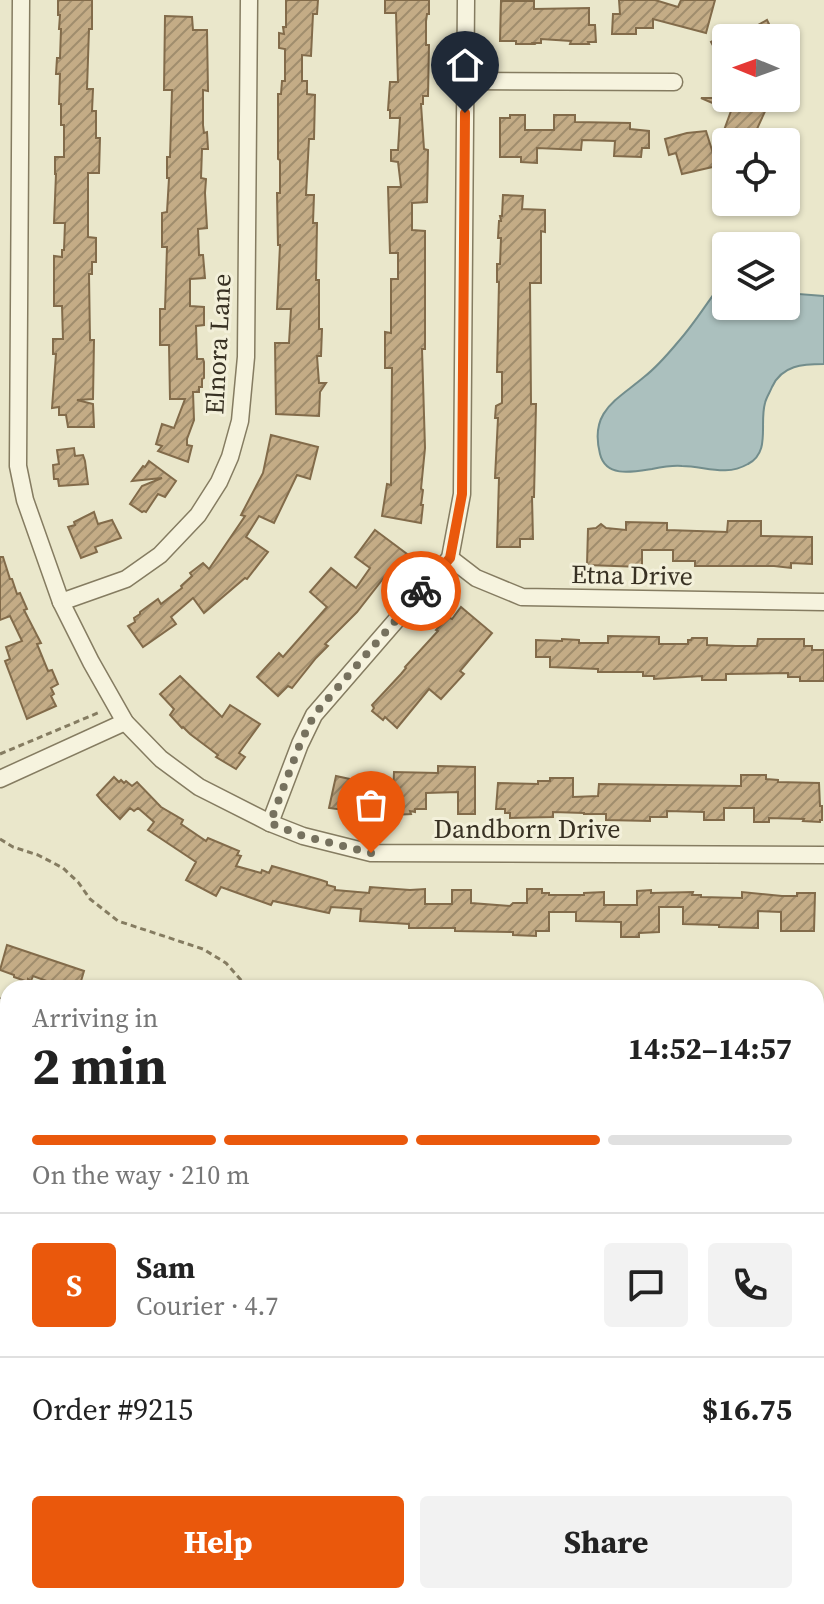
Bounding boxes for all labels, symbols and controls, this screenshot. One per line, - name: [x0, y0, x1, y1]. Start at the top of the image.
- north arrow: [712, 24, 800, 112]
- map controls: [712, 24, 800, 320]
- pin: [431, 31, 499, 113]
- icon: home: [443, 43, 487, 87]
- button: locate: [712, 128, 800, 216]
- button: layers: [712, 232, 800, 320]
- street label: Elnora Lane: [196, 273, 240, 415]
- courier: [381, 551, 461, 631]
- street label: Etna Drive: [571, 556, 693, 594]
- icon: bike: [399, 569, 443, 613]
- pin: [337, 771, 405, 853]
- icon: bag: [349, 783, 393, 827]
- street label: Dandborn Drive: [434, 811, 620, 847]
- text: Arriving in: [32, 1000, 158, 1036]
- text: 14:52–14:57: [628, 1028, 792, 1069]
- text: 2 min: [32, 1030, 167, 1101]
- text: On the way · 210 m: [32, 1157, 250, 1193]
- button: chat: [604, 1243, 688, 1327]
- button: phone: [708, 1243, 792, 1327]
- text: Sam: [136, 1247, 195, 1288]
- text: S: [66, 1265, 82, 1306]
- text: Courier · 4.7: [136, 1288, 278, 1324]
- text: Order #9215: [32, 1389, 193, 1430]
- text: $16.75: [702, 1389, 792, 1430]
- button: Help: [32, 1496, 404, 1588]
- button: Share: [420, 1496, 792, 1588]

